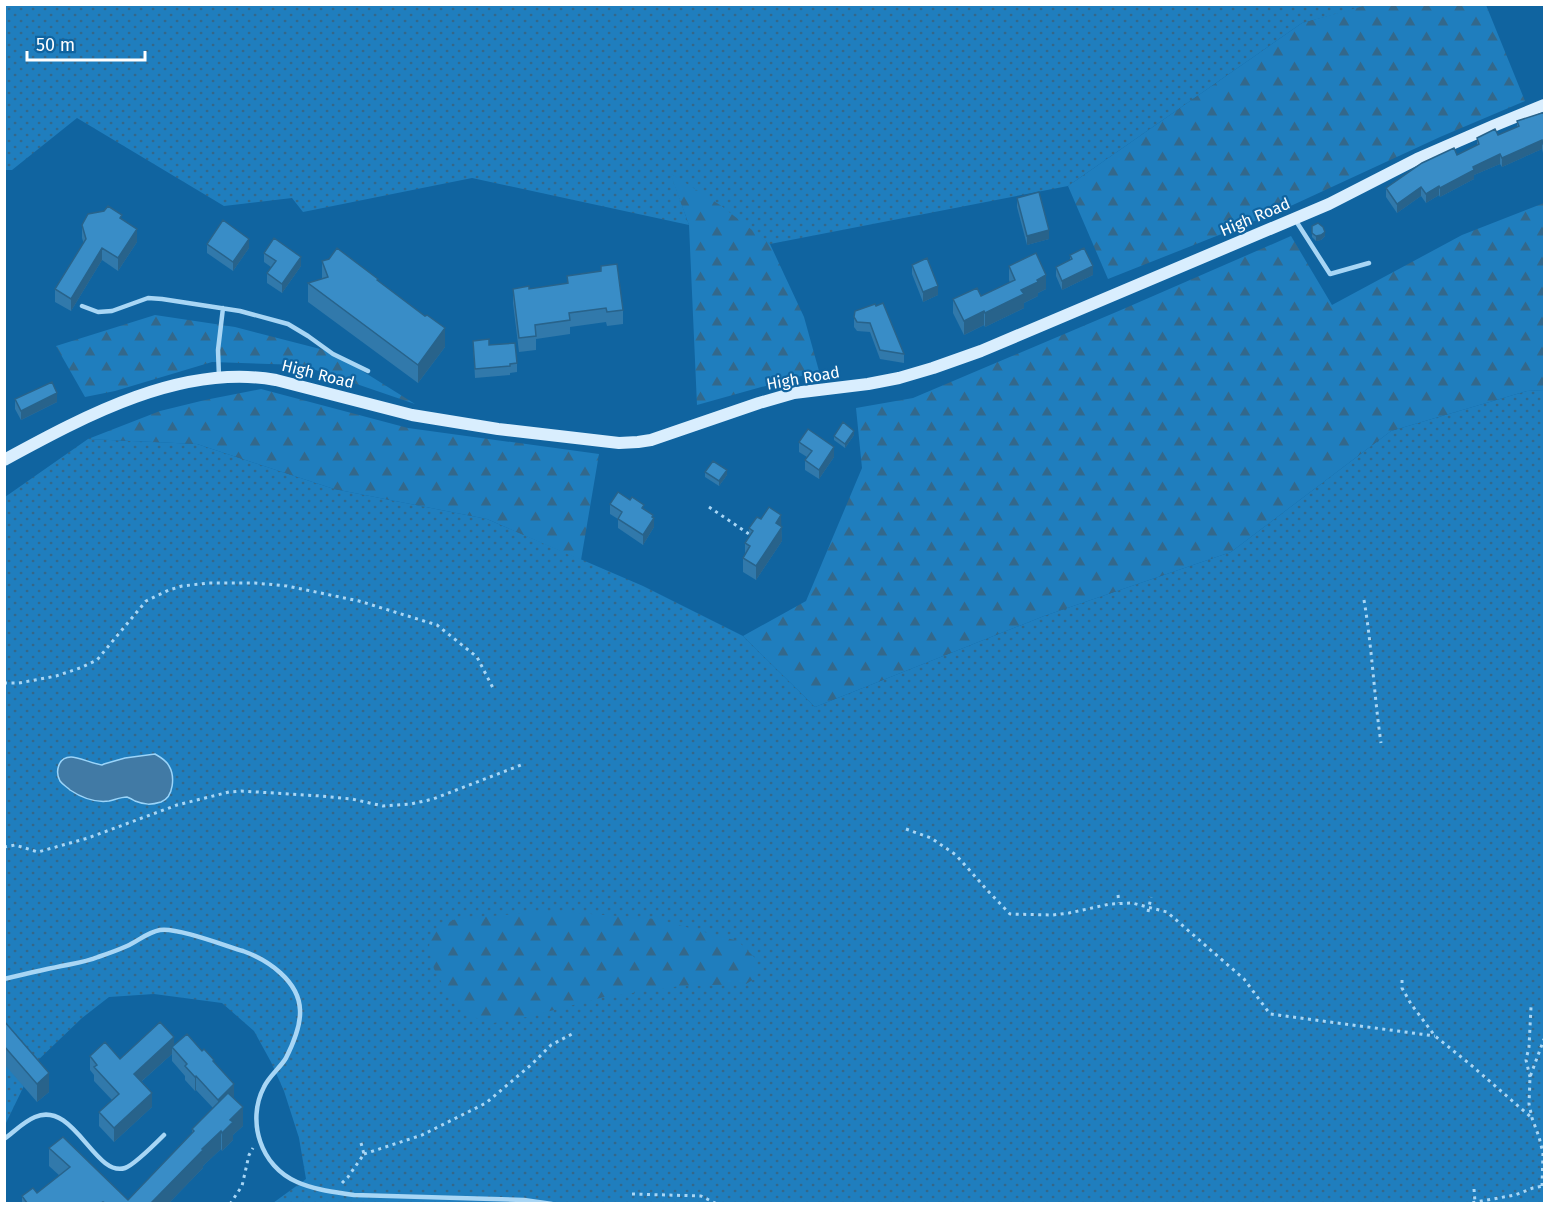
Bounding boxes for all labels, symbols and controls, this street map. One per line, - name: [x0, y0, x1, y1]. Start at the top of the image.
- scale bar: [27, 24, 146, 62]
- text: 50 m: [36, 34, 75, 56]
- street label: High Road: [1217, 194, 1293, 240]
- street label: High Road: [280, 356, 356, 392]
- street label: High Road: [765, 362, 841, 394]

